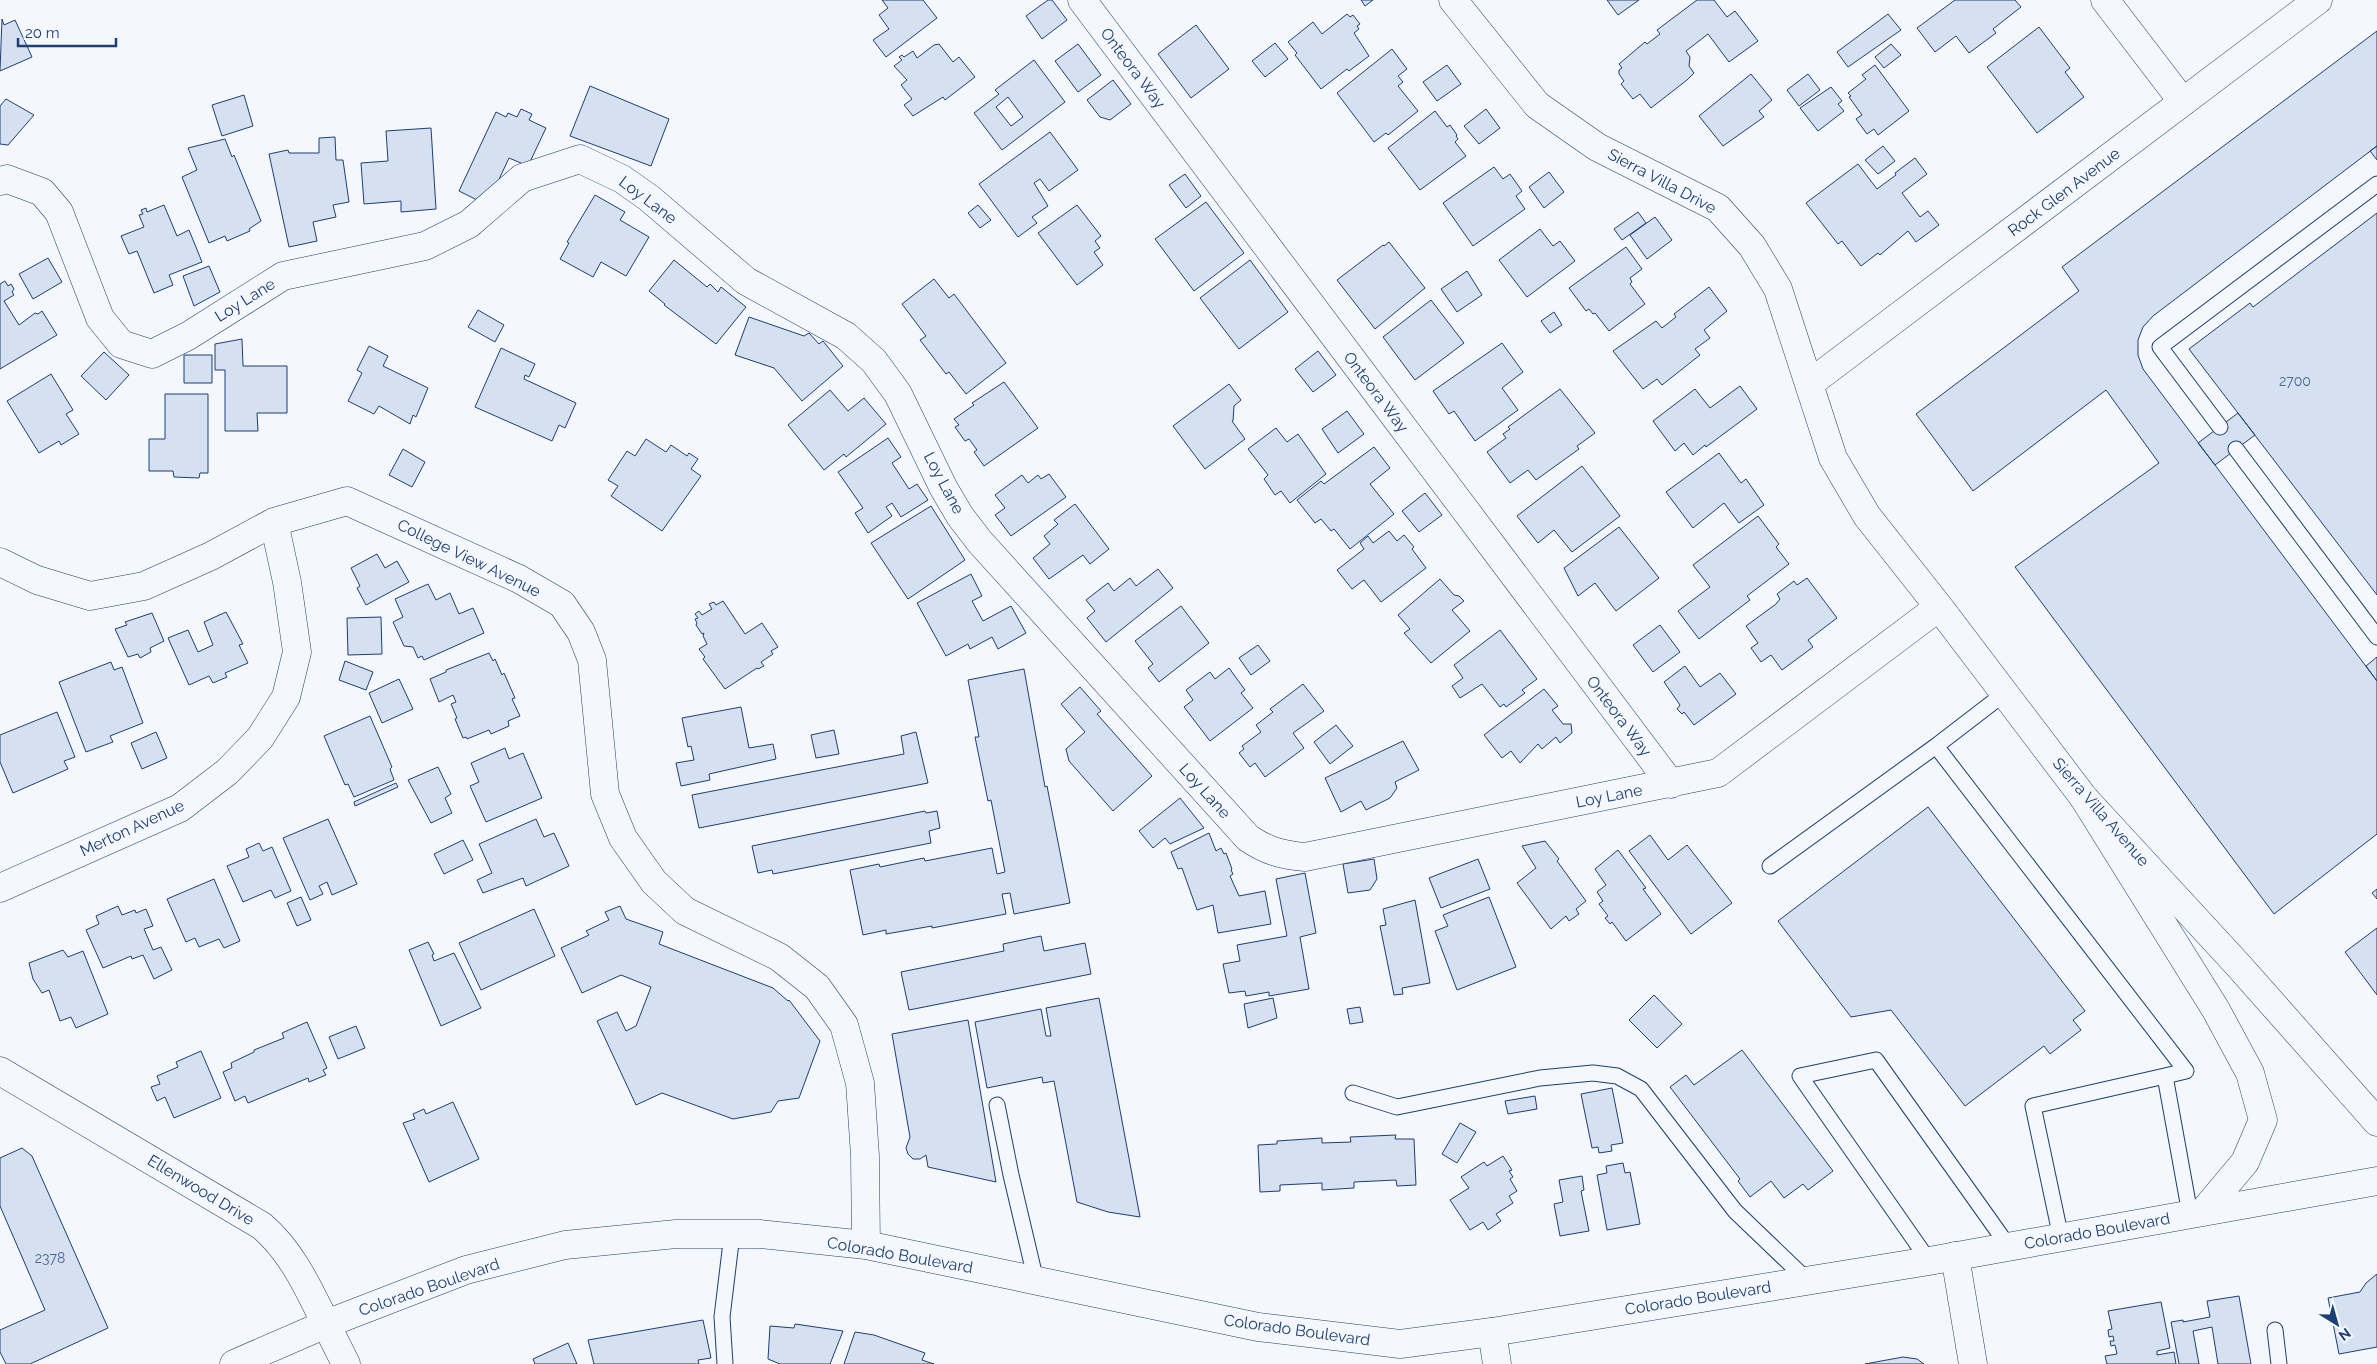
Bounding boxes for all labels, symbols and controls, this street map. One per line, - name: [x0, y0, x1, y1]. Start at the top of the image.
- scale bar: [18, 15, 115, 47]
- text: 20 m: [25, 24, 60, 42]
- street label: Onteora Way: [1096, 24, 1170, 112]
- street label: Sierra Villa Drive: [1605, 144, 1719, 218]
- street label: Rock Glen Avenue: [2004, 144, 2124, 240]
- street label: Loy Lane: [615, 172, 681, 228]
- street label: Loy Lane: [211, 274, 279, 326]
- street label: Onteora Way: [1339, 348, 1413, 436]
- house number: 2700: [2279, 373, 2311, 389]
- street label: Loy Lane: [920, 449, 968, 517]
- street label: College View Avenue: [394, 515, 544, 601]
- street label: Onteora Way: [1582, 672, 1656, 760]
- street label: Sierra Villa Avenue: [2049, 754, 2153, 870]
- street label: Loy Lane: [1175, 760, 1235, 822]
- street label: Loy Lane: [1574, 780, 1644, 812]
- street label: Merton Avenue: [77, 796, 187, 860]
- street label: Ellenwood Drive: [144, 1151, 258, 1229]
- street label: Colorado Boulevard: [2023, 1209, 2171, 1253]
- street label: Colorado Boulevard: [826, 1233, 974, 1277]
- house number: 2378: [35, 1250, 65, 1266]
- street label: Colorado Boulevard: [356, 1254, 502, 1320]
- street label: Colorado Boulevard: [1624, 1277, 1773, 1319]
- north arrow: [2312, 1299, 2362, 1349]
- street label: Colorado Boulevard: [1222, 1310, 1372, 1350]
- text: N: [2336, 1325, 2354, 1344]

